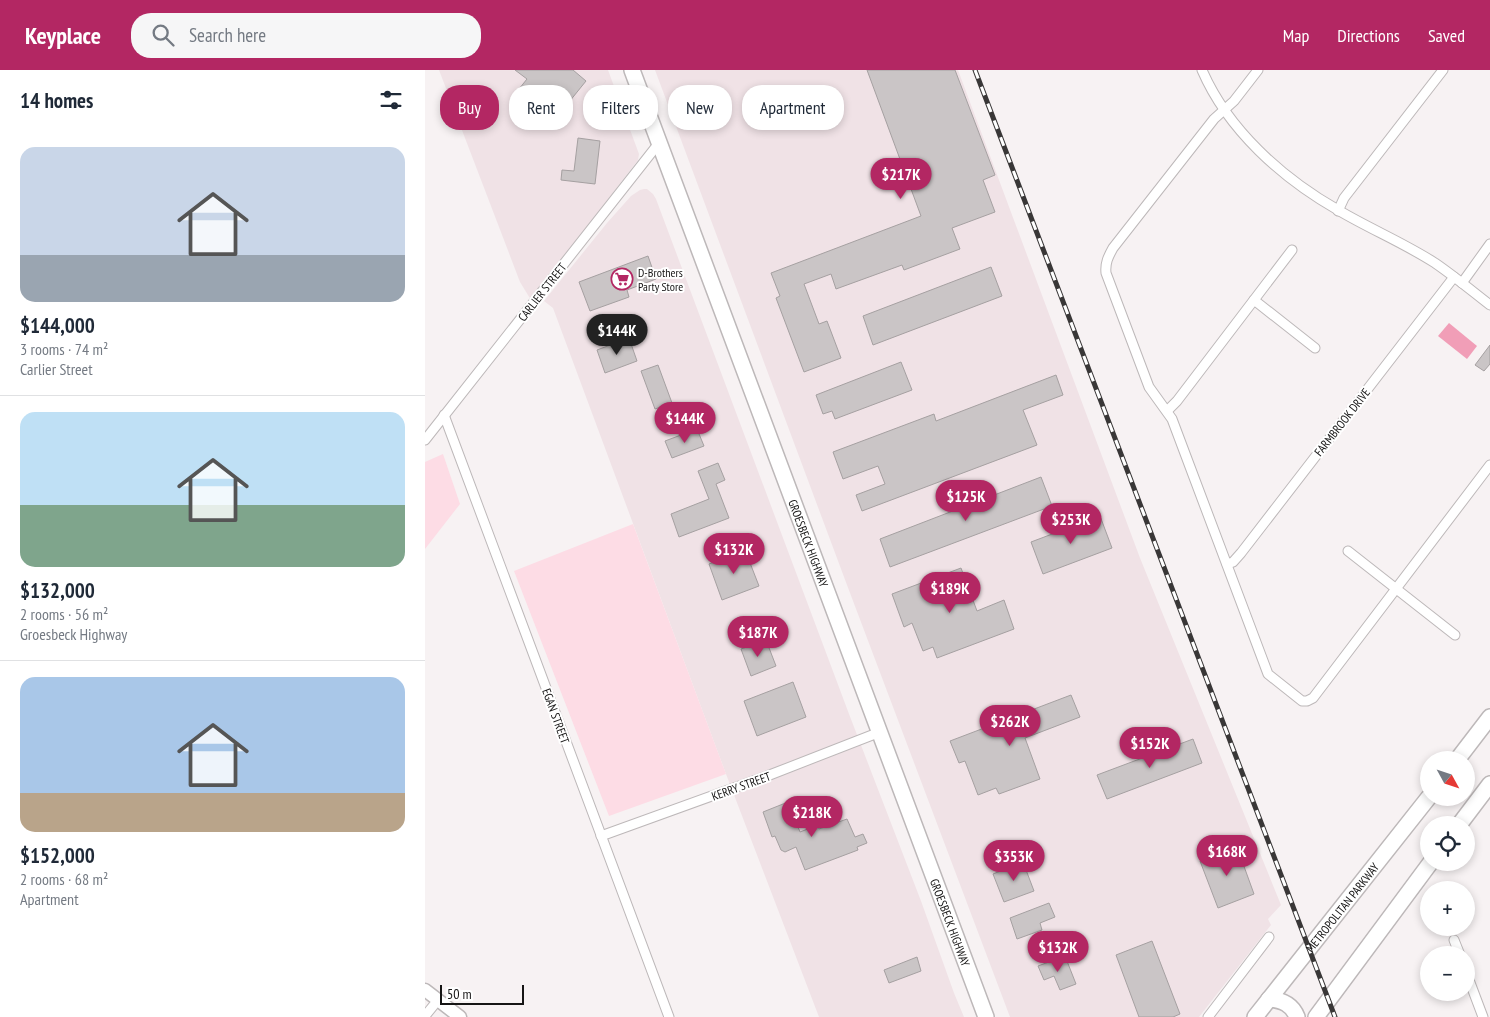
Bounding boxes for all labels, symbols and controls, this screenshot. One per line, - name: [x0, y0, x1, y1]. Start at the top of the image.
- search box: [131, 13, 481, 58]
- text: Keyplace: [25, 20, 101, 51]
- icon: search: [149, 21, 177, 49]
- text: Search here: [189, 23, 266, 47]
- text: Map: [1283, 24, 1309, 47]
- text: Directions: [1337, 24, 1400, 47]
- text: Saved: [1428, 24, 1465, 47]
- chip: Buy: [440, 85, 499, 130]
- chip: Rent: [509, 85, 573, 130]
- chip: Filters: [583, 85, 658, 130]
- chip: New: [668, 85, 732, 130]
- chip: Apartment: [742, 85, 844, 130]
- icon: filters: [377, 86, 405, 114]
- text: 14 homes: [20, 87, 93, 114]
- pin: $217K: [866, 158, 936, 200]
- text: $217K: [882, 164, 920, 184]
- icon: home: [168, 179, 258, 269]
- street label: CARLIER STREET: [515, 259, 570, 324]
- place label: D-Brothers Party Store: [638, 265, 683, 294]
- supermarket icon: D-Brothers Party Store: [610, 267, 634, 291]
- text: $144,000: [20, 312, 95, 339]
- pin: $144K: [582, 314, 652, 356]
- text: $144K: [598, 320, 636, 340]
- text: 3 rooms · 74 m²: [20, 339, 108, 359]
- text: Carlier Street: [20, 359, 93, 379]
- street label: FARMBROOK DRIVE: [1311, 385, 1373, 459]
- pin: $144K: [650, 402, 720, 444]
- text: $144K: [666, 408, 704, 428]
- icon: home: [168, 445, 258, 535]
- pin: $125K: [931, 480, 1001, 522]
- text: $125K: [947, 486, 985, 506]
- street label: GROESBECK HIGHWAY: [786, 497, 832, 589]
- pin: $253K: [1036, 502, 1106, 545]
- text: $253K: [1052, 509, 1090, 529]
- pin: $132K: [699, 532, 769, 575]
- text: $132K: [715, 539, 753, 559]
- pin: $189K: [915, 572, 985, 614]
- text: $132,000: [20, 577, 95, 604]
- text: $189K: [931, 578, 969, 598]
- text: 2 rooms · 56 m²: [20, 604, 108, 624]
- pin: $187K: [723, 616, 793, 658]
- text: $187K: [739, 622, 777, 642]
- text: Groesbeck Highway: [20, 624, 127, 644]
- street label: EGAN STREET: [539, 686, 573, 746]
- pin: $262K: [975, 704, 1045, 747]
- icon: home: [168, 710, 258, 800]
- text: $262K: [991, 711, 1029, 731]
- pin: $152K: [1115, 726, 1185, 769]
- text: $152K: [1131, 733, 1169, 753]
- north arrow: [1420, 751, 1475, 806]
- map controls: [1420, 751, 1475, 1001]
- street label: KERRY STREET: [709, 768, 773, 804]
- pin: $218K: [777, 796, 847, 838]
- text: $218K: [793, 802, 831, 822]
- button: locate: [1420, 816, 1475, 871]
- pin: $168K: [1192, 834, 1262, 877]
- pin: $353K: [979, 840, 1049, 882]
- text: $168K: [1208, 841, 1246, 861]
- text: $152,000: [20, 842, 95, 869]
- text: $353K: [995, 846, 1033, 866]
- street label: METROPOLITAN PARKWAY: [1302, 859, 1382, 955]
- text: 2 rooms · 68 m²: [20, 869, 108, 889]
- street label: GROESBECK HIGHWAY: [927, 876, 974, 969]
- button: +: [1420, 881, 1475, 936]
- text: Apartment: [20, 889, 79, 909]
- pin: $132K: [1023, 930, 1093, 973]
- text: $132K: [1039, 937, 1077, 957]
- button: −: [1420, 946, 1475, 1001]
- scale bar: [440, 982, 524, 1005]
- text: 50 m: [447, 985, 472, 1003]

